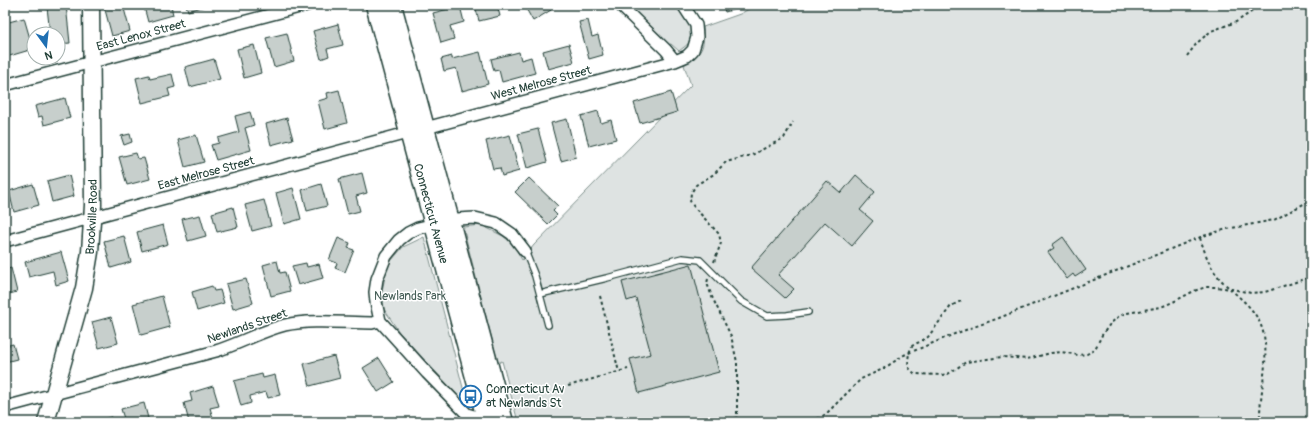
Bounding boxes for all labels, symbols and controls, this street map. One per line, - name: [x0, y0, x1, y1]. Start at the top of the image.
- street label: East Lenox Street: [95, 16, 187, 55]
- north arrow: [26, 26, 66, 66]
- text: N: [43, 48, 54, 63]
- street label: West Melrose Street: [489, 63, 593, 104]
- street label: East Melrose Street: [156, 153, 256, 194]
- street label: Connecticut Avenue: [410, 162, 451, 265]
- street label: Brookville Road: [83, 179, 101, 255]
- park label: Newlands Park: [374, 289, 446, 304]
- street label: Newlands Street: [205, 306, 289, 347]
- place label: Connecticut Av at Newlands St: [486, 382, 564, 411]
- bus stop icon: Connecticut Av at Newlands St: [458, 383, 484, 409]

